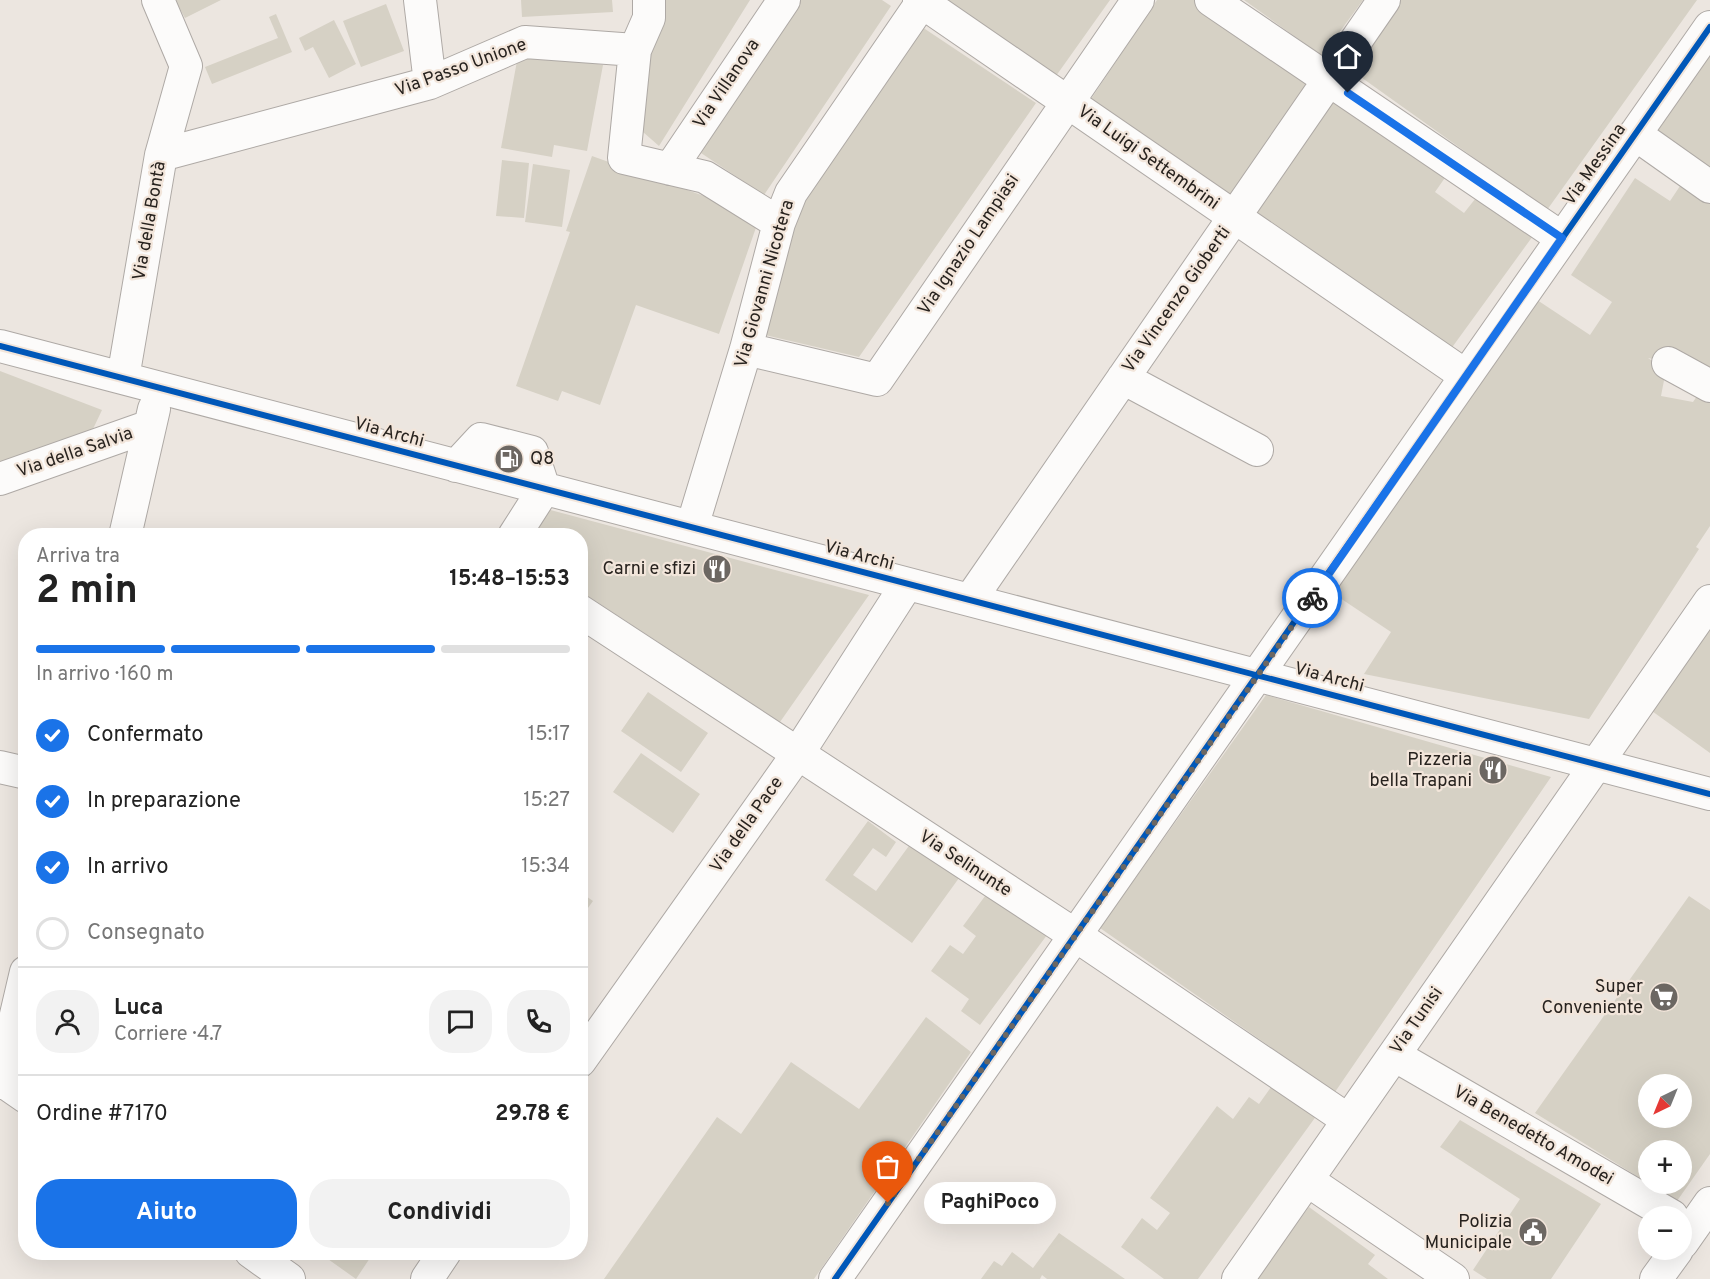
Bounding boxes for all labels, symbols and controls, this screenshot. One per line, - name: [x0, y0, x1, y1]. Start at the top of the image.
- pin: [1322, 31, 1373, 93]
- street label: Via Passo Unione: [392, 33, 530, 103]
- street label: Via Villanova: [689, 35, 765, 133]
- icon: home: [1331, 40, 1364, 73]
- street label: Via Luigi Settembrini: [1073, 100, 1223, 216]
- street label: Via Messina: [1558, 119, 1632, 211]
- street label: Via della Bontà: [128, 160, 172, 282]
- street label: Via Ignazio Lampiasi: [913, 170, 1025, 320]
- street label: Via Giovanni Nicotera: [730, 197, 800, 371]
- street label: Via Vincenzo Gioberti: [1118, 222, 1236, 378]
- street label: Via Archi: [351, 413, 427, 453]
- street label: Via della Salvia: [14, 422, 136, 484]
- fuel station icon: Q8: [493, 443, 525, 475]
- place label: Q8: [530, 448, 554, 471]
- street label: Via Archi: [821, 536, 897, 576]
- text: Arriva tra: [36, 544, 120, 570]
- restaurant icon: Carni e sfizi: [701, 553, 733, 585]
- place label: Carni e sfizi: [602, 558, 696, 581]
- text: 15:48–15:53: [449, 566, 570, 593]
- text: 2 min: [36, 568, 138, 617]
- courier: [1282, 568, 1342, 628]
- icon: bike: [1296, 582, 1329, 615]
- street label: Via Archi: [1291, 658, 1367, 698]
- text: In arrivo · 160 m: [36, 662, 173, 688]
- icon: check: [36, 719, 69, 752]
- text: Confermato: [87, 722, 204, 749]
- text: 15:17: [528, 722, 570, 748]
- place label: Pizzeria bella Trapani: [1369, 749, 1472, 793]
- restaurant icon: Pizzeria bella Trapani: [1477, 754, 1509, 786]
- street label: Via della Pace: [705, 772, 789, 878]
- icon: check: [36, 785, 69, 818]
- text: In preparazione: [87, 788, 241, 815]
- text: 15:27: [523, 788, 570, 814]
- street label: Via Selinunte: [914, 825, 1016, 903]
- icon: check: [36, 851, 69, 884]
- text: In arrivo: [87, 854, 169, 881]
- text: 15:34: [521, 854, 570, 880]
- text: Consegnato: [87, 920, 205, 947]
- place label: Super Conveniente: [1541, 976, 1643, 1020]
- supermarket icon: Super Conveniente: [1648, 981, 1680, 1013]
- street label: Via Tunisi: [1385, 983, 1449, 1059]
- button: person: [36, 990, 99, 1053]
- button: chat: [429, 990, 492, 1053]
- button: phone: [507, 990, 570, 1053]
- text: Luca: [114, 995, 163, 1022]
- text: Corriere · 4.7: [114, 1022, 222, 1048]
- north arrow: [1638, 1074, 1692, 1128]
- map controls: [1638, 1074, 1692, 1260]
- street label: Via Benedetto Amodei: [1449, 1081, 1617, 1191]
- text: Ordine #7170: [36, 1101, 168, 1128]
- text: 29.78 €: [495, 1101, 570, 1128]
- button: +: [1638, 1140, 1692, 1194]
- pin: [862, 1141, 913, 1203]
- icon: bag: [871, 1150, 904, 1183]
- button: Aiuto: [36, 1179, 297, 1248]
- button: Condividi: [309, 1179, 570, 1248]
- callout: PaghiPoco: [924, 1182, 1056, 1224]
- text: PaghiPoco: [941, 1190, 1039, 1216]
- button: −: [1638, 1206, 1692, 1260]
- place label: Polizia Municipale: [1425, 1211, 1512, 1255]
- public building icon: Polizia Municipale: [1517, 1216, 1549, 1248]

